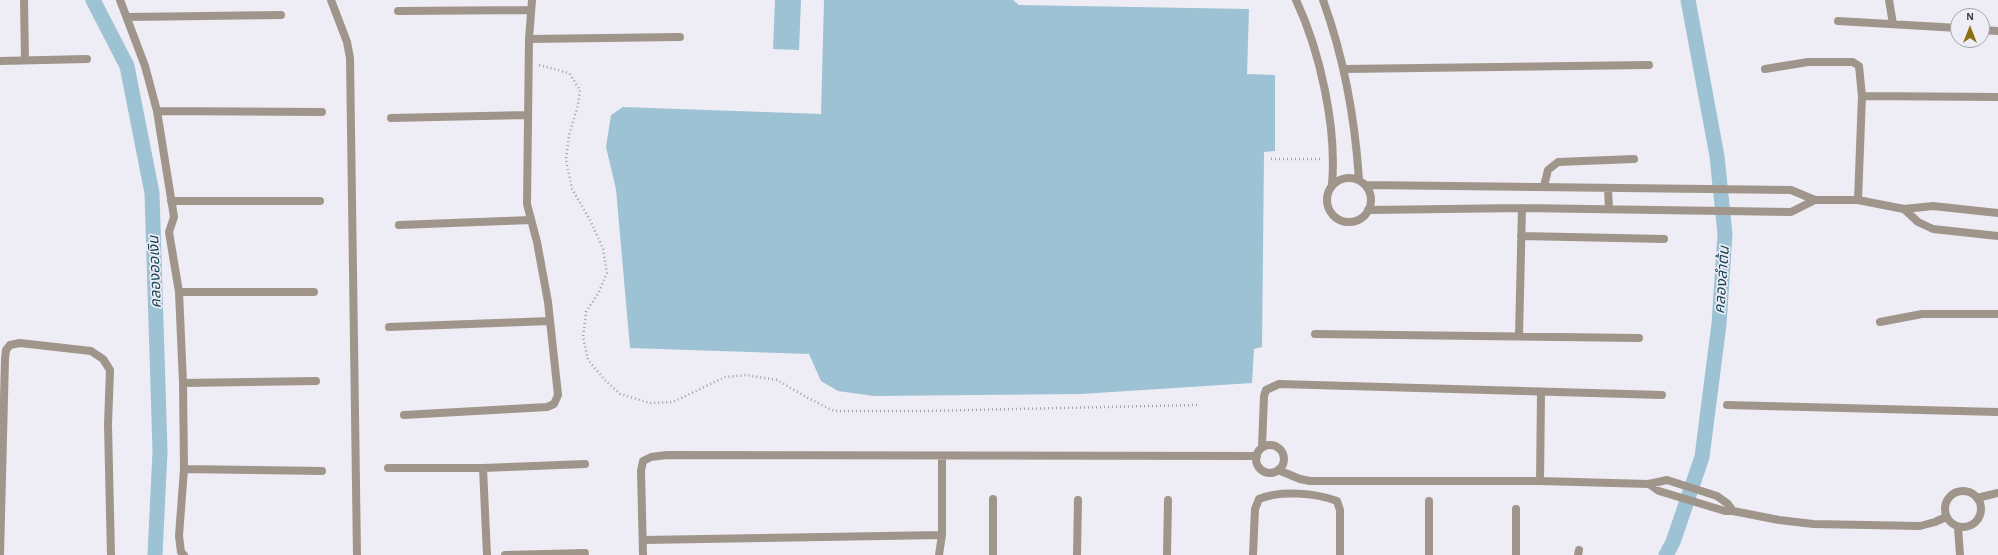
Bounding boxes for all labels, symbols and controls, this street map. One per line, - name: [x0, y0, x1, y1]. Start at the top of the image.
- north arrow: [1950, 8, 1990, 48]
- text: N: [1966, 11, 1974, 22]
- water label: คลองออเงิน: [145, 235, 165, 309]
- water label: คลองลำต้น: [1711, 246, 1733, 314]

